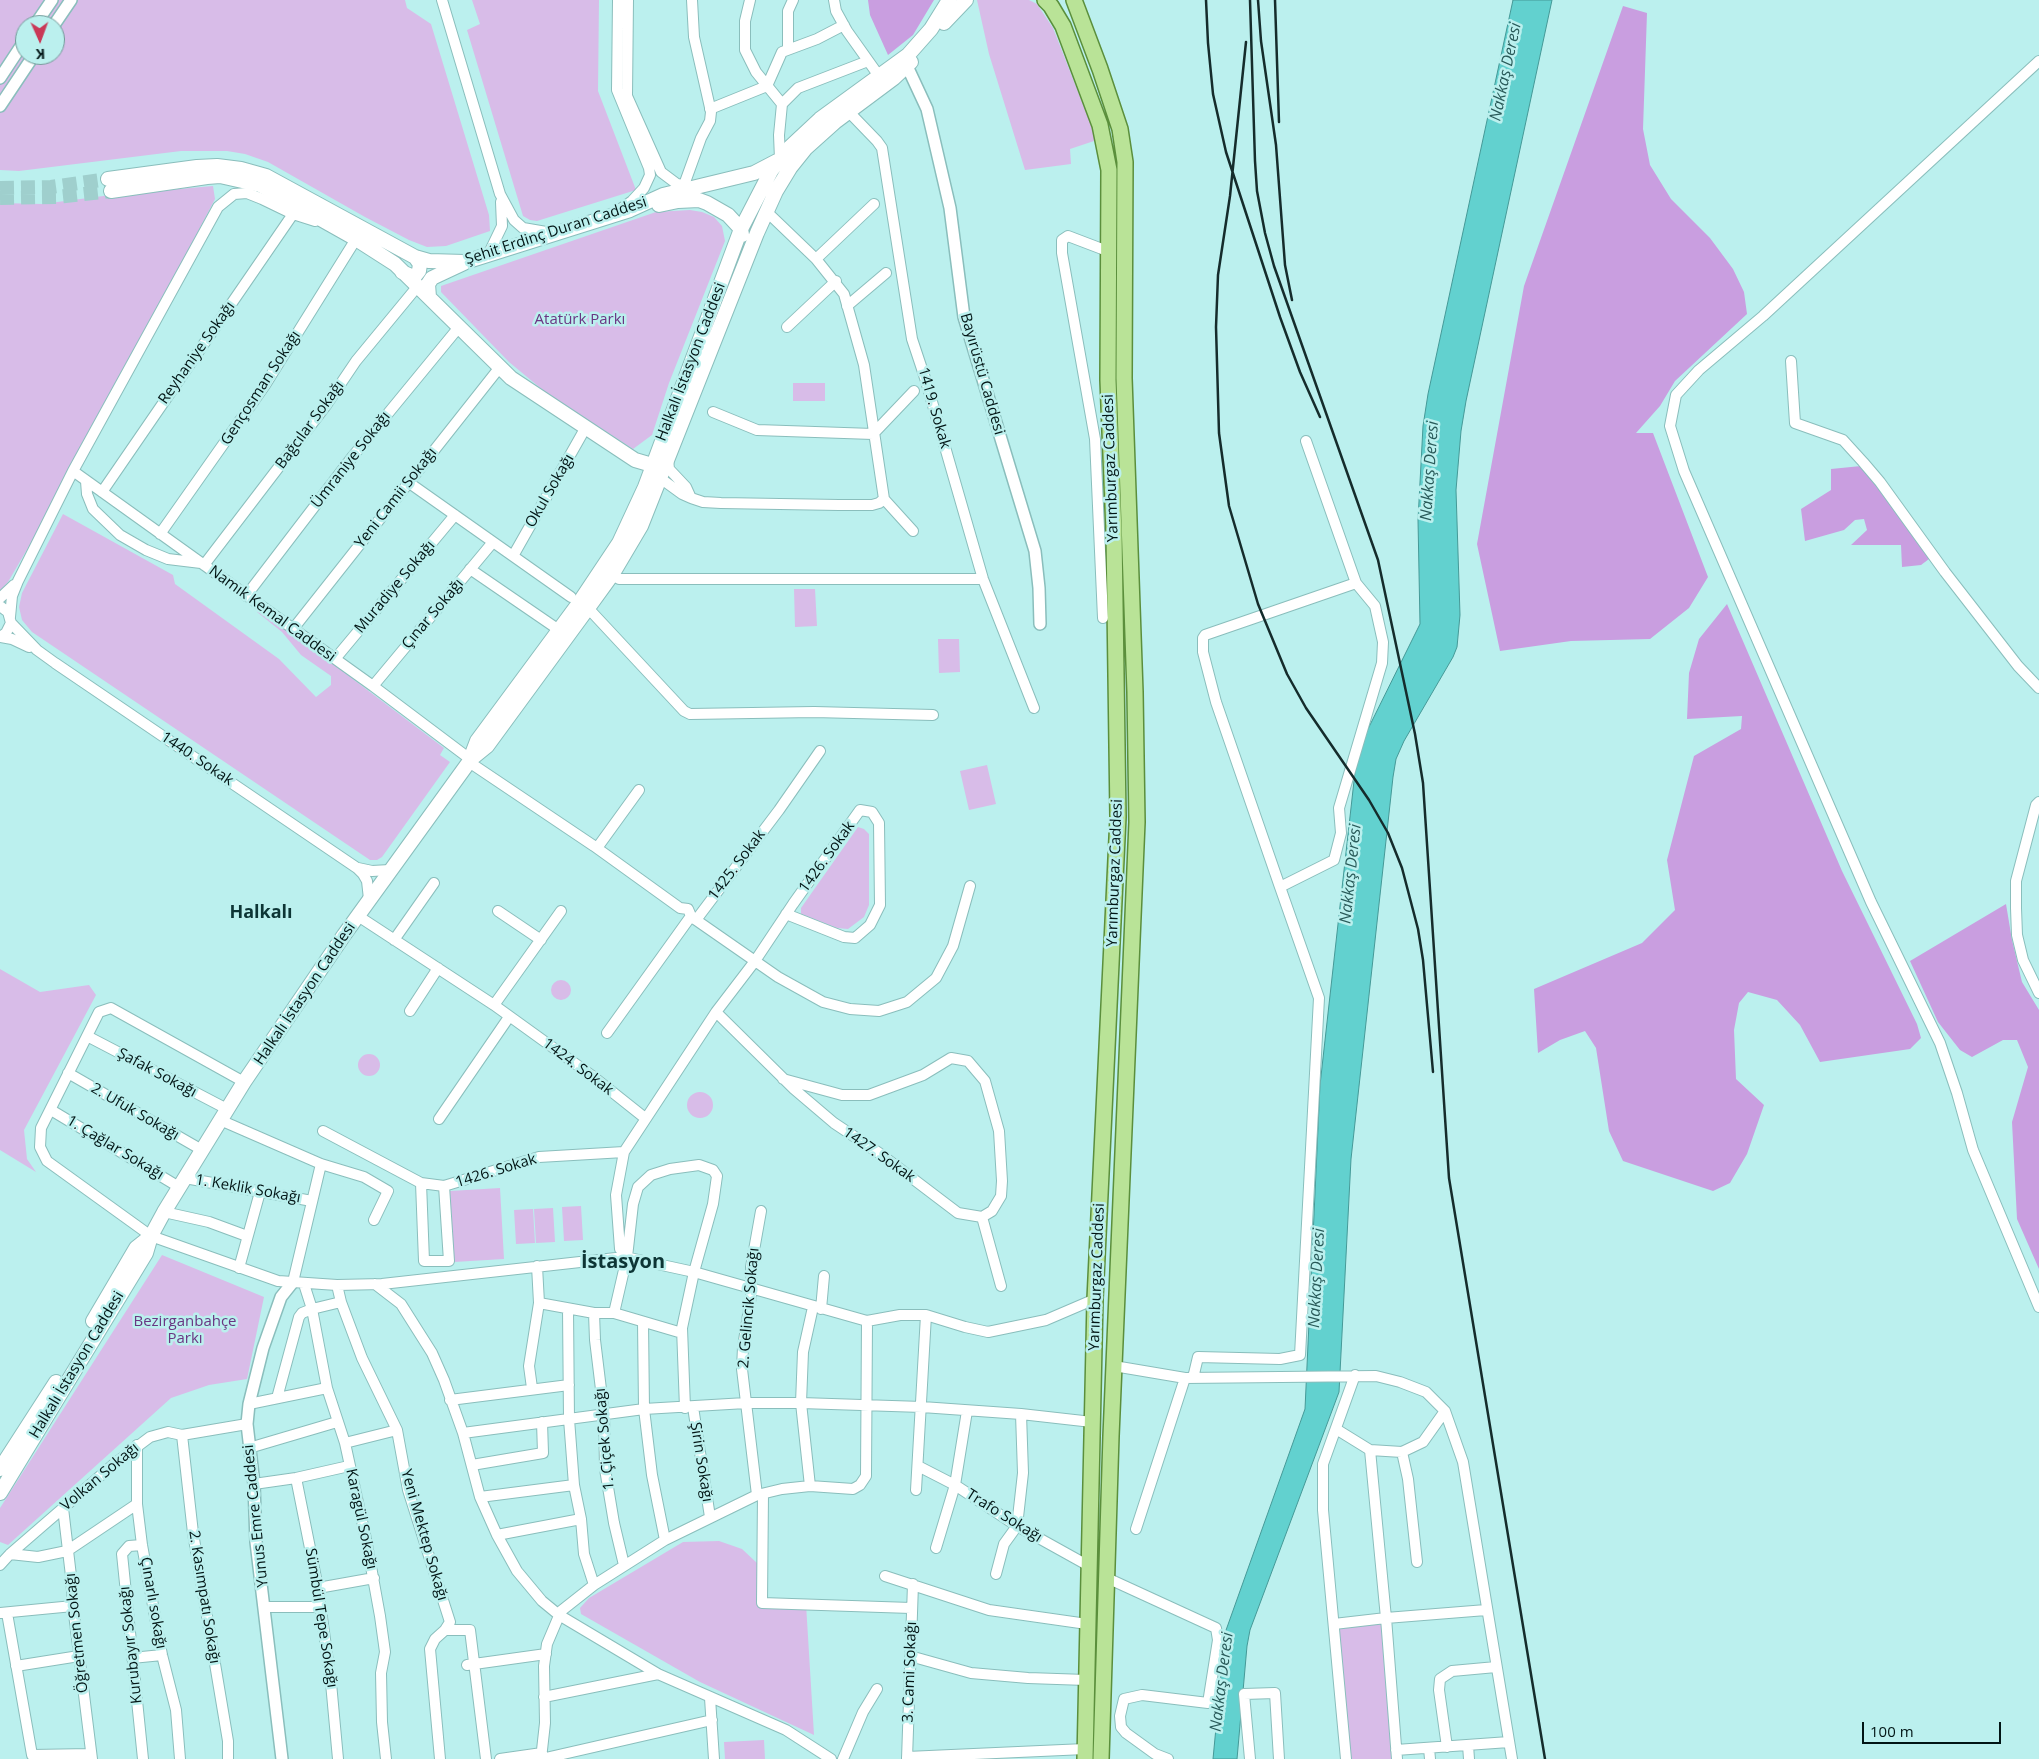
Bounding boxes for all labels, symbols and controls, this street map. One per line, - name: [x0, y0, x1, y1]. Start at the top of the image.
- north arrow: [15, 15, 65, 65]
- water label: Nakkaş Deresi: [1486, 21, 1526, 123]
- text: K: [36, 45, 45, 64]
- street label: Şehit Erdinç Duran Caddesi: [463, 193, 649, 269]
- street label: Halkalı İstasyon Caddesi: [652, 280, 730, 444]
- street label: Reyhaniye Sokağı: [155, 298, 239, 408]
- park label: Atatürk Parkı: [535, 311, 625, 329]
- street label: Bayırüstü Caddesi: [956, 311, 1008, 437]
- street label: Gençosman Sokağı: [217, 327, 305, 449]
- street label: 1419. Sokak: [914, 365, 954, 451]
- street label: Bağcılar Sokağı: [272, 377, 348, 473]
- street label: Yarımburgaz Caddesi: [1099, 394, 1123, 542]
- street label: Ümraniye Sokağı: [308, 408, 394, 512]
- water label: Nakkaş Deresi: [1417, 420, 1443, 522]
- street label: Yeni Camii Sokağı: [351, 444, 441, 552]
- street label: Okul Sokağı: [522, 451, 578, 531]
- street label: Muradiye Sokağı: [351, 537, 439, 637]
- street label: Namık Kemal Caddesi: [205, 562, 339, 666]
- street label: Çınar Sokağı: [398, 575, 468, 653]
- street label: 1440. Sokak: [157, 728, 237, 790]
- street label: Yarımburgaz Caddesi: [1103, 799, 1127, 947]
- street label: 1426. Sokak: [795, 818, 859, 896]
- water label: Nakkaş Deresi: [1336, 823, 1366, 925]
- street label: 1425. Sokak: [705, 826, 769, 904]
- district label: Halkalı: [229, 902, 293, 924]
- street label: Halkalı İstasyon Caddesi: [251, 919, 359, 1069]
- street label: 1424. Sokak: [539, 1035, 617, 1099]
- street label: Şafak Sokağı: [114, 1045, 200, 1101]
- street label: 2. Ufuk Sokağı: [88, 1080, 182, 1144]
- street label: 1. Çağlar Sokağı: [63, 1112, 167, 1184]
- street label: 1427. Sokak: [840, 1124, 918, 1186]
- street label: 1426. Sokak: [453, 1150, 539, 1192]
- street label: 1. Keklik Sokağı: [194, 1171, 302, 1207]
- street label: Yarımburgaz Caddesi: [1085, 1203, 1109, 1351]
- water label: Nakkaş Deresi: [1305, 1228, 1329, 1328]
- street label: 2. Gelincik Sokağı: [735, 1247, 763, 1369]
- district label: İstasyon: [581, 1250, 665, 1274]
- street label: Halkalı İstasyon Caddesi: [26, 1288, 128, 1442]
- park label: Bezirganbahçe Parkı: [133, 1313, 237, 1348]
- street label: 1. Çiçek Sokağı: [592, 1387, 618, 1491]
- street label: Şirin Sokağı: [686, 1421, 716, 1503]
- street label: Volkan Sokağı: [57, 1439, 143, 1515]
- street label: Yunus Emre Caddesi: [240, 1444, 272, 1588]
- street label: Karagül Sokağı: [342, 1467, 380, 1571]
- street label: Yeni Mektep Sokağı: [397, 1467, 451, 1603]
- street label: Trafo Sokağı: [963, 1486, 1045, 1546]
- street label: 2. Kasımpatı Sokağı: [185, 1529, 223, 1665]
- street label: Sümbül Tepe Sokağı: [301, 1547, 341, 1689]
- street label: Çınarlı sokağı: [136, 1556, 170, 1650]
- street label: Öğretmen Sokağı: [62, 1572, 92, 1694]
- street label: Kurubayır Sokağı: [116, 1585, 146, 1705]
- street label: 3. Cami Sokağı: [899, 1621, 921, 1723]
- water label: Nakkaş Deresi: [1206, 1631, 1238, 1733]
- scale bar: [1864, 1712, 2003, 1744]
- text: 100 m: [1870, 1721, 1914, 1741]

